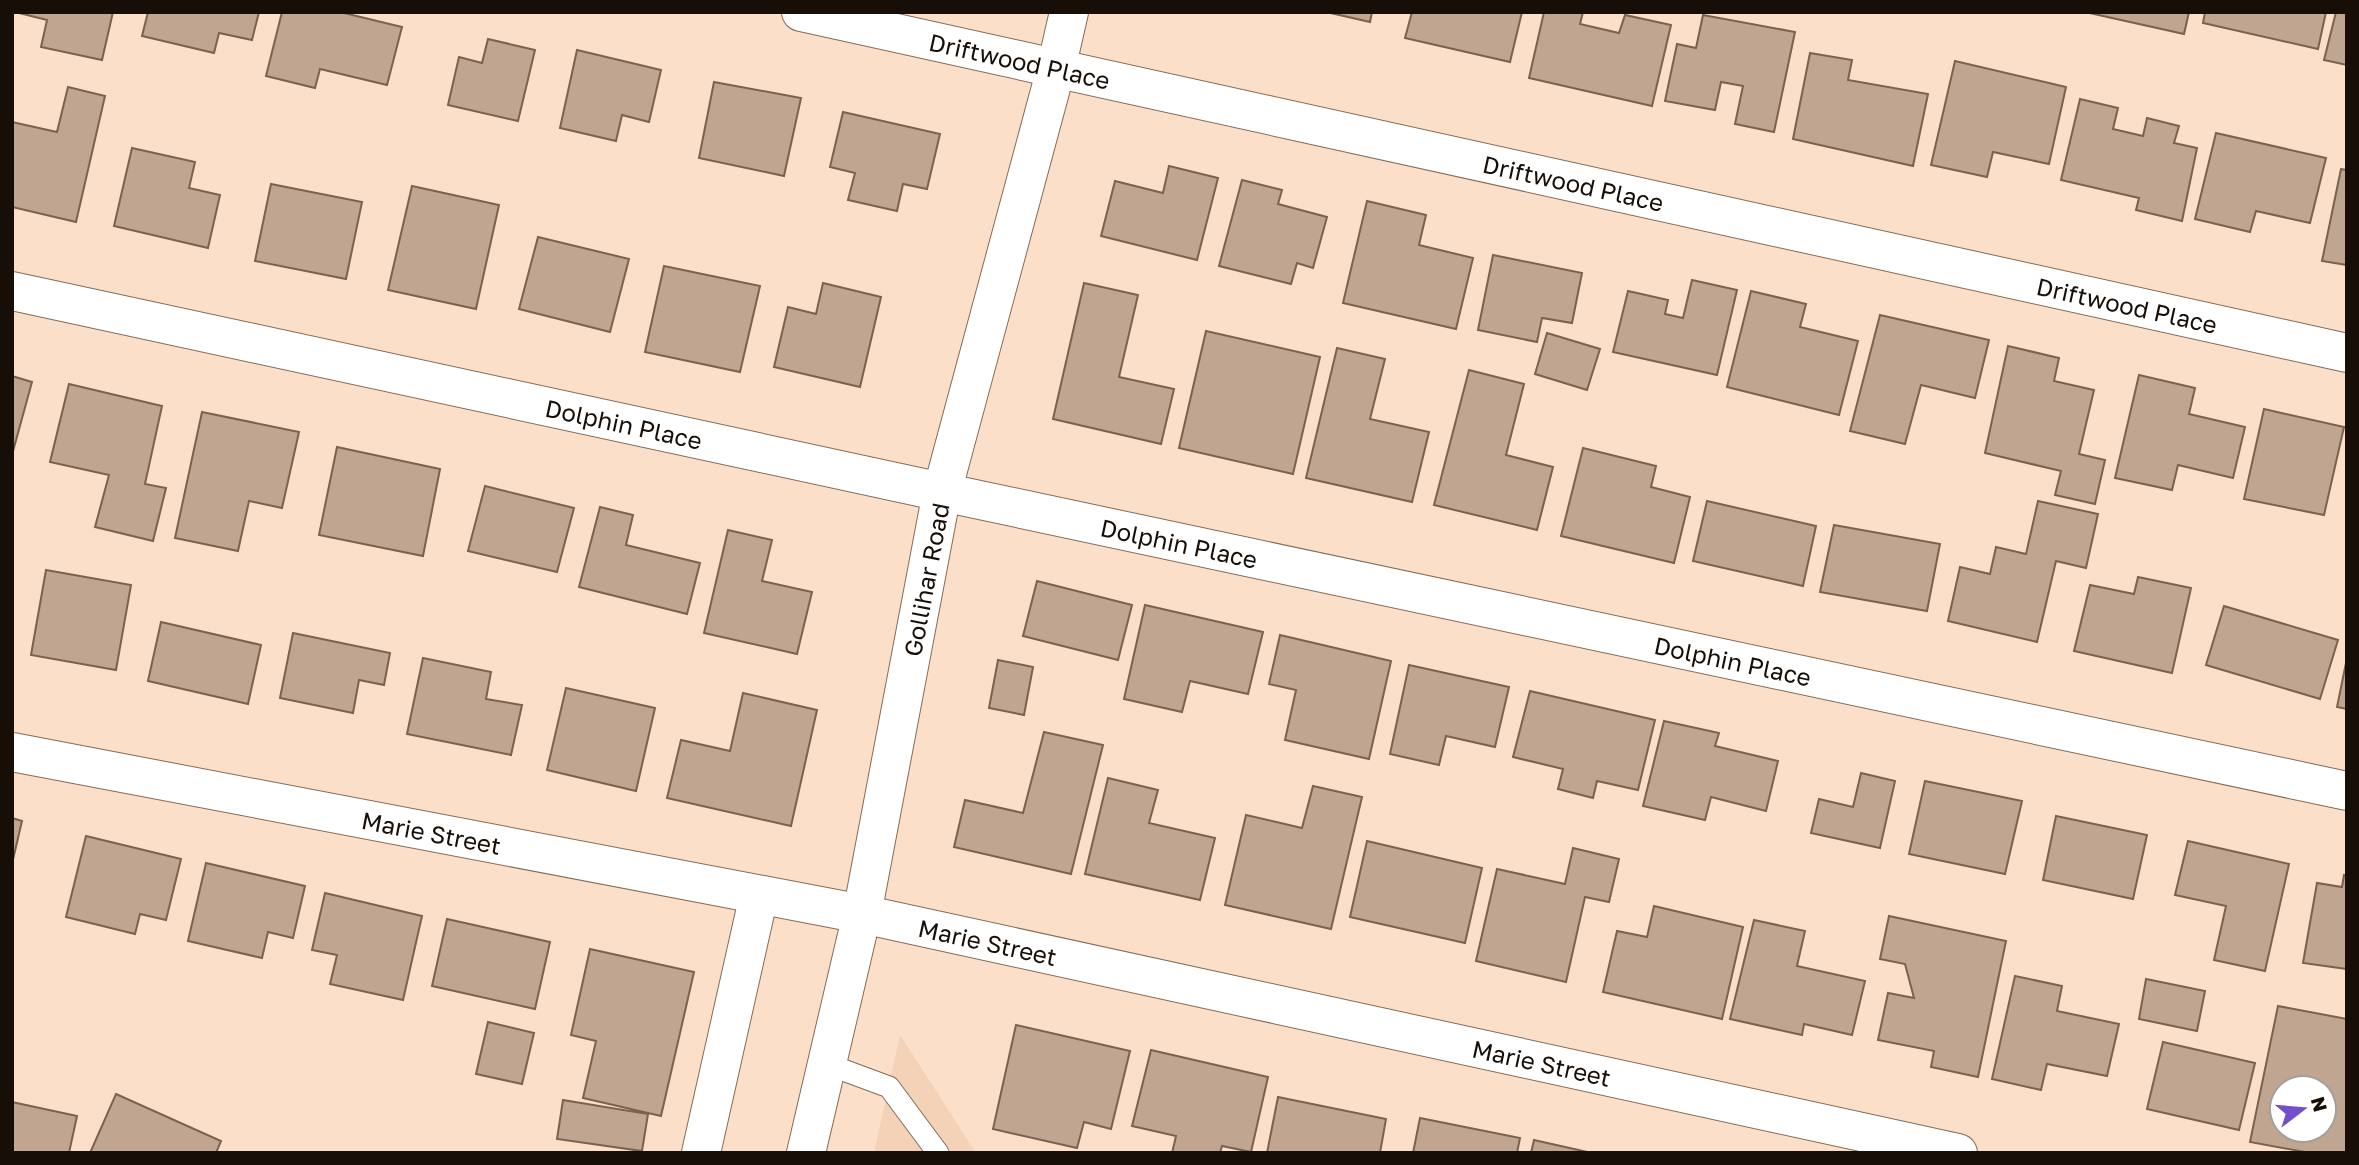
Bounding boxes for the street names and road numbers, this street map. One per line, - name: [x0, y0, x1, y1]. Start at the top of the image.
- street label: Driftwood Place: [927, 26, 1113, 94]
- street label: Driftwood Place: [1480, 148, 1667, 216]
- street label: Driftwood Place: [2034, 270, 2220, 339]
- street label: Dolphin Place: [543, 392, 705, 454]
- street label: Gollihar Road: [897, 500, 954, 659]
- street label: Dolphin Place: [1098, 512, 1260, 573]
- street label: Dolphin Place: [1652, 629, 1814, 691]
- street label: Marie Street: [359, 804, 503, 859]
- street label: Marie Street: [916, 912, 1060, 971]
- street label: Marie Street: [1470, 1033, 1614, 1091]

